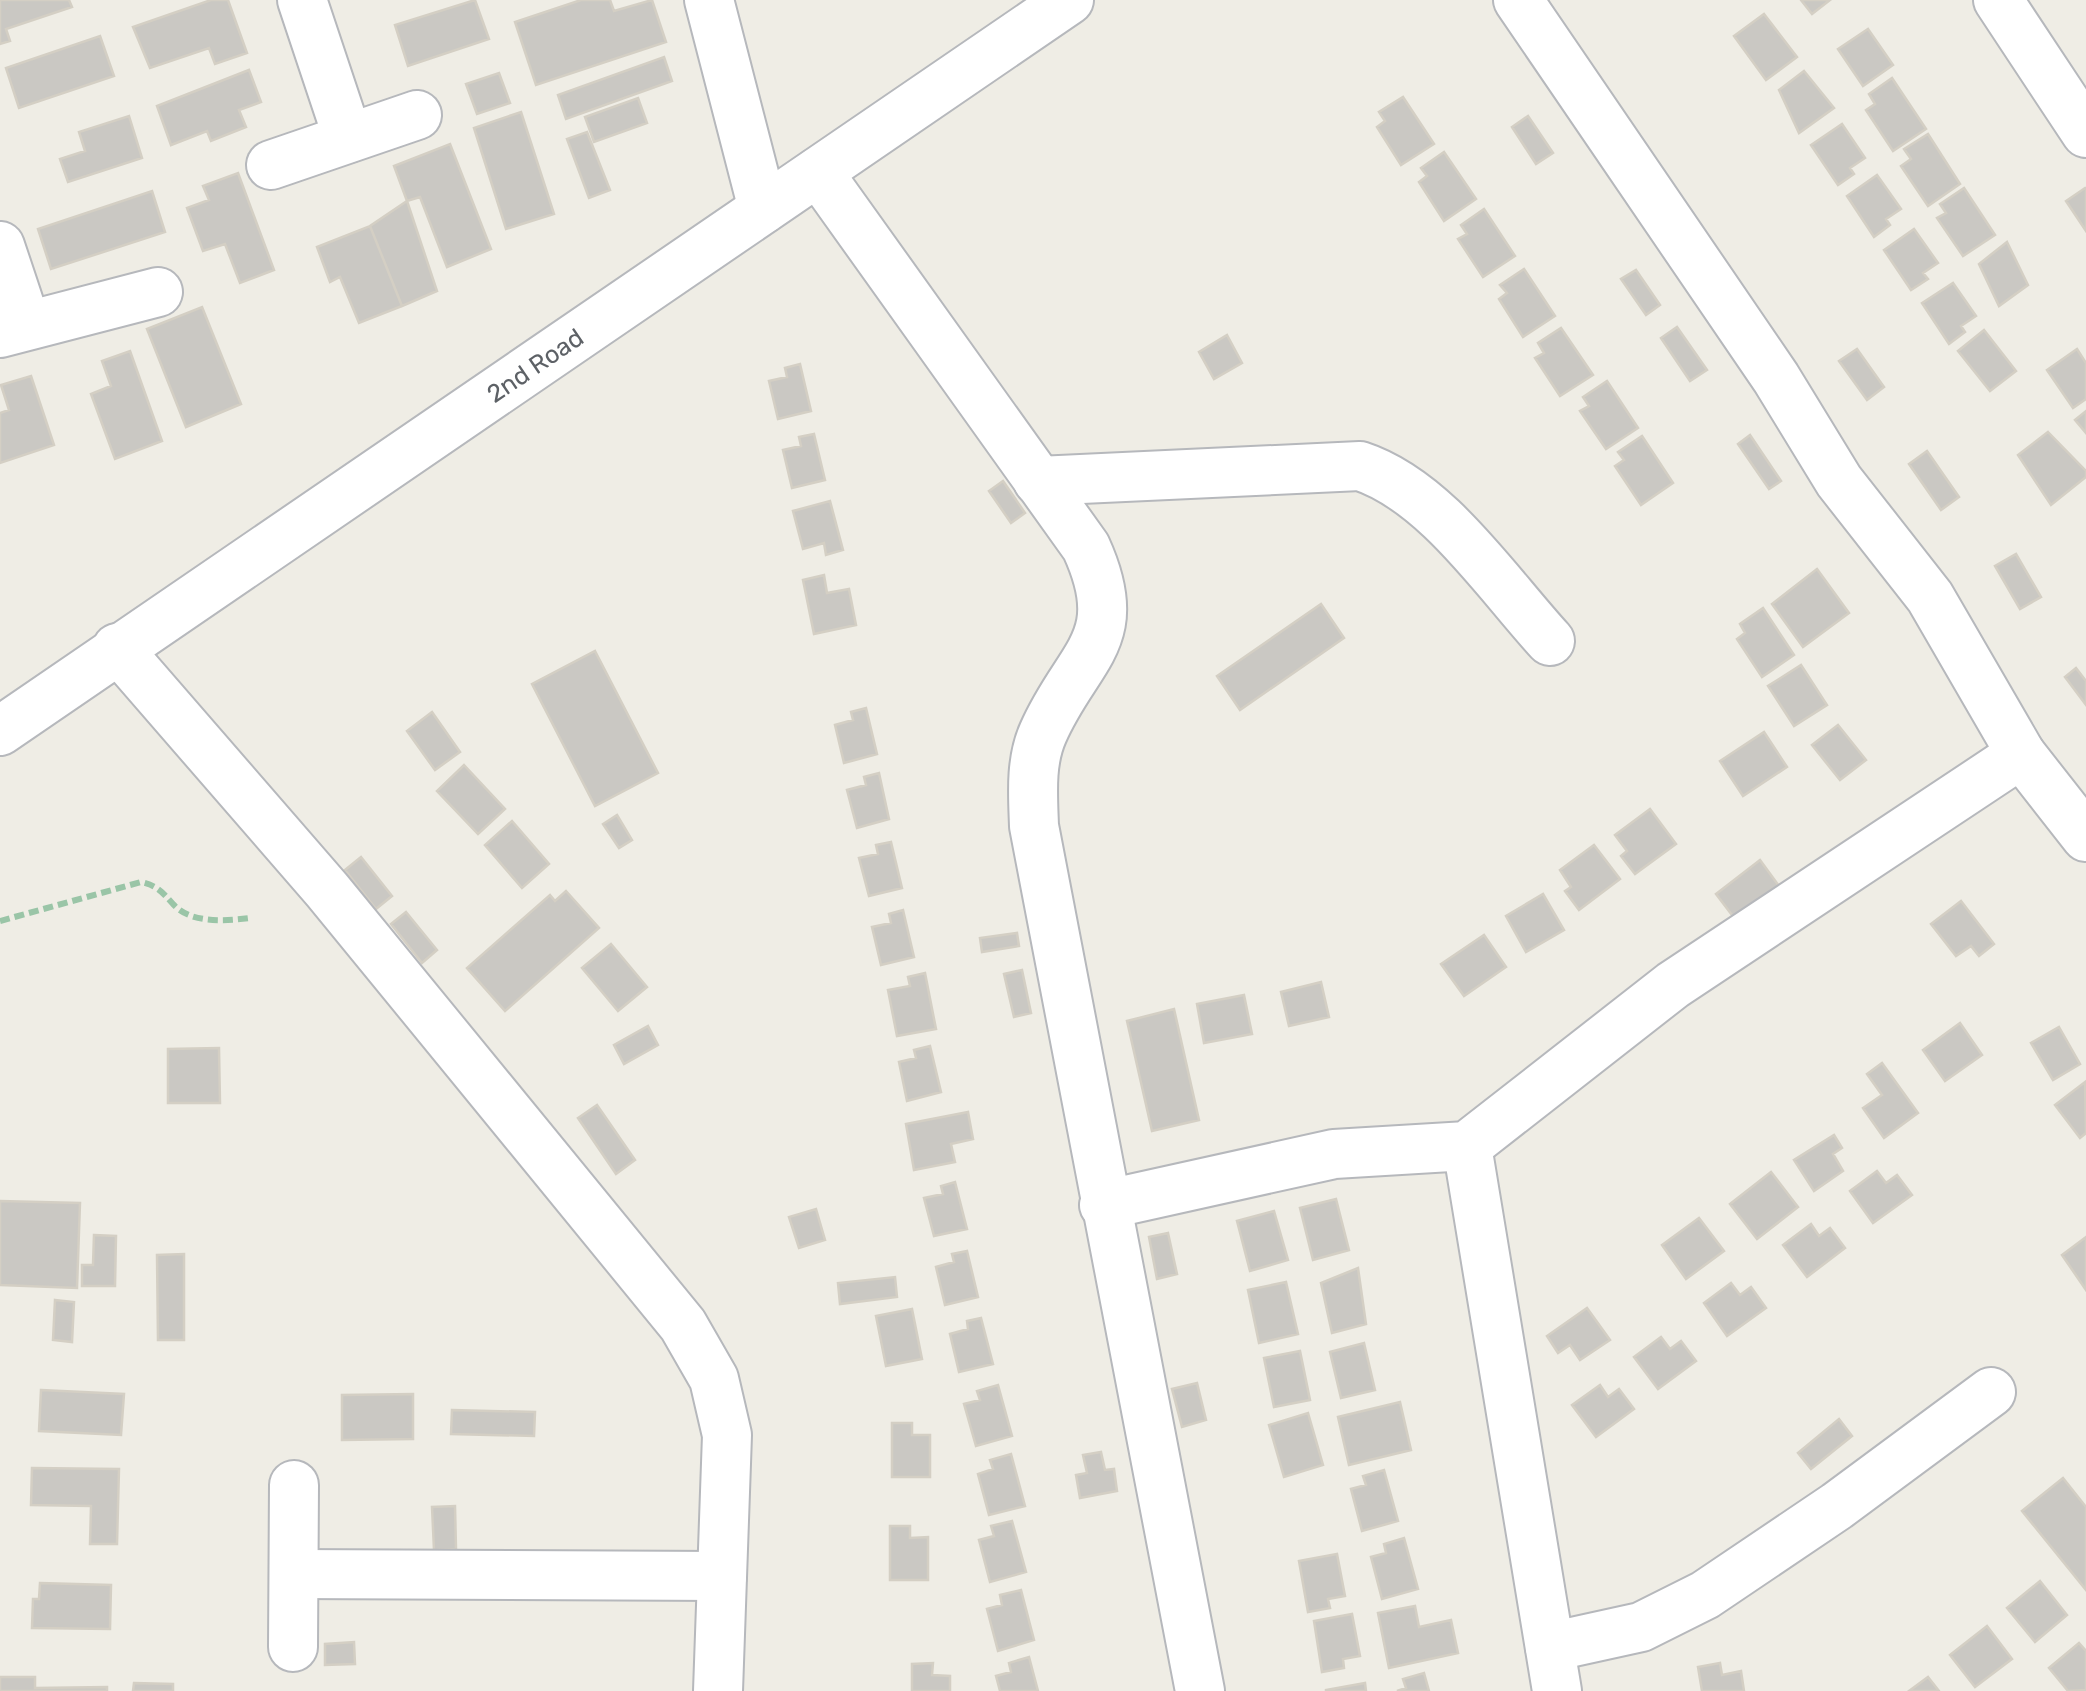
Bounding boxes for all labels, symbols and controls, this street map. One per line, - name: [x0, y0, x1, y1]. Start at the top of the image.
- street label: 2nd Road: [481, 322, 589, 408]

